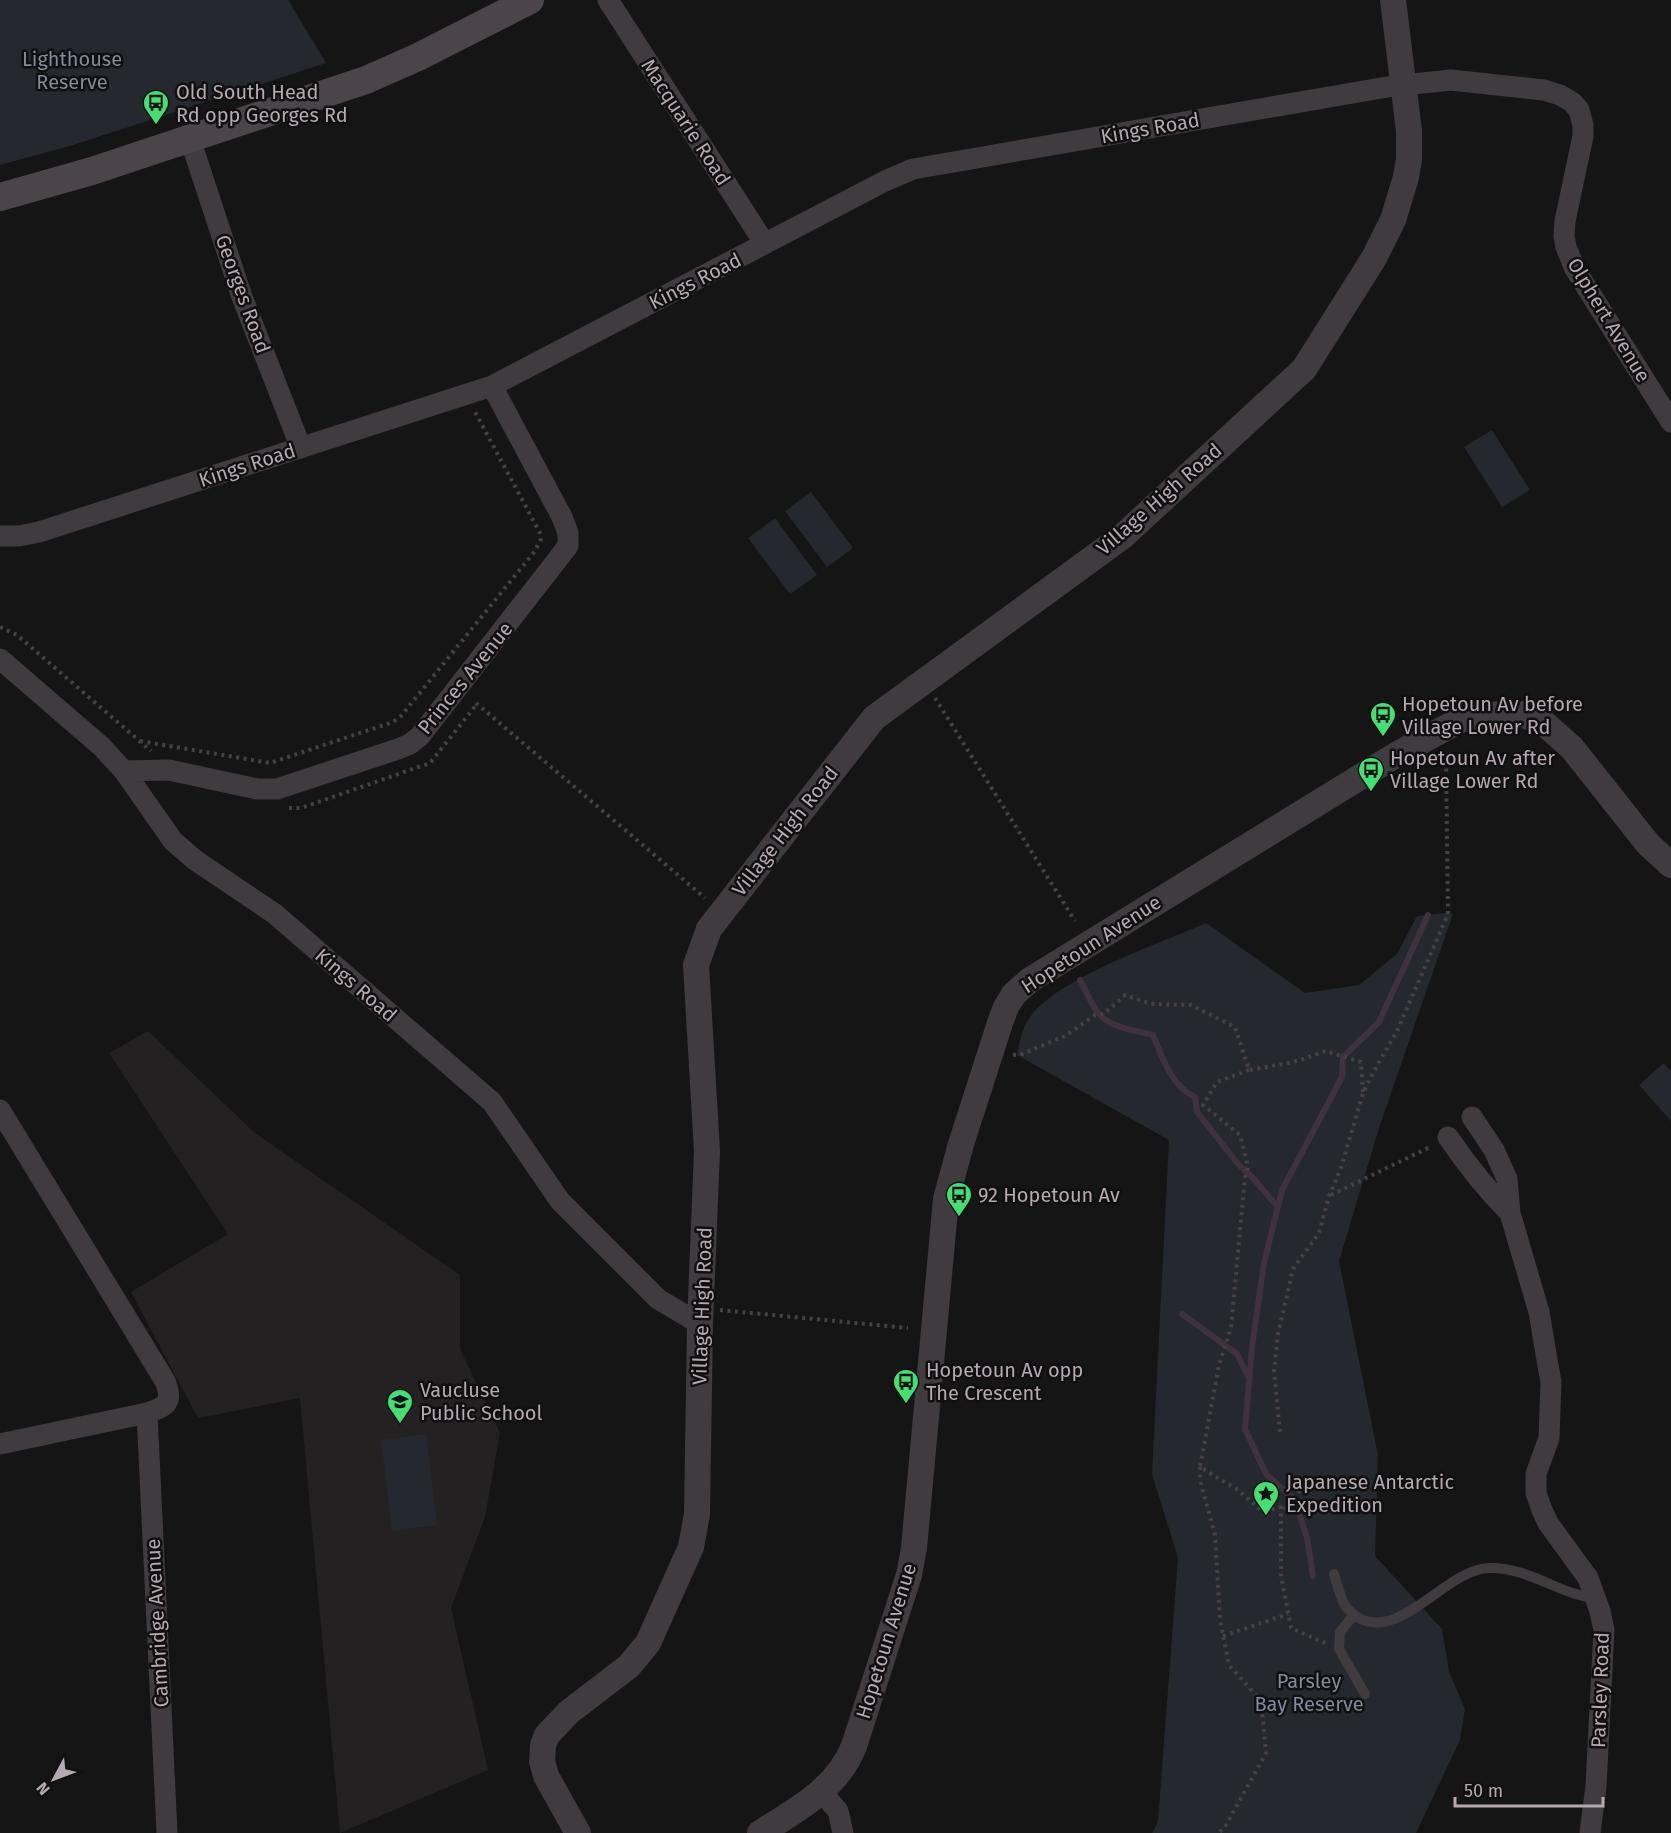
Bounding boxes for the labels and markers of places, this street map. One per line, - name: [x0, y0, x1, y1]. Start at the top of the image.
- place label: Old South Head Rd opp Georges Rd: [176, 80, 348, 127]
- bus stop icon: Old South Head Rd opp Georges Rd: [141, 88, 171, 126]
- place label: Hopetoun Av before Village Lower Rd: [1402, 692, 1583, 739]
- bus stop icon: Hopetoun Av before Village Lower Rd: [1368, 700, 1398, 738]
- place label: Hopetoun Av after Village Lower Rd: [1390, 746, 1555, 793]
- bus stop icon: Hopetoun Av after Village Lower Rd: [1356, 755, 1386, 793]
- bus stop icon: 92 Hopetoun Av: [944, 1180, 974, 1218]
- place label: 92 Hopetoun Av: [978, 1183, 1120, 1207]
- place label: Hopetoun Av opp The Crescent: [926, 1358, 1083, 1405]
- bus stop icon: Hopetoun Av opp The Crescent: [891, 1367, 921, 1405]
- place label: Vaucluse Public School: [420, 1378, 542, 1425]
- school or university icon: Vaucluse Public School: [385, 1387, 415, 1425]
- place label: Japanese Antarctic Expedition: [1286, 1470, 1454, 1517]
- place icon: Japanese Antarctic Expedition: [1251, 1479, 1281, 1517]

